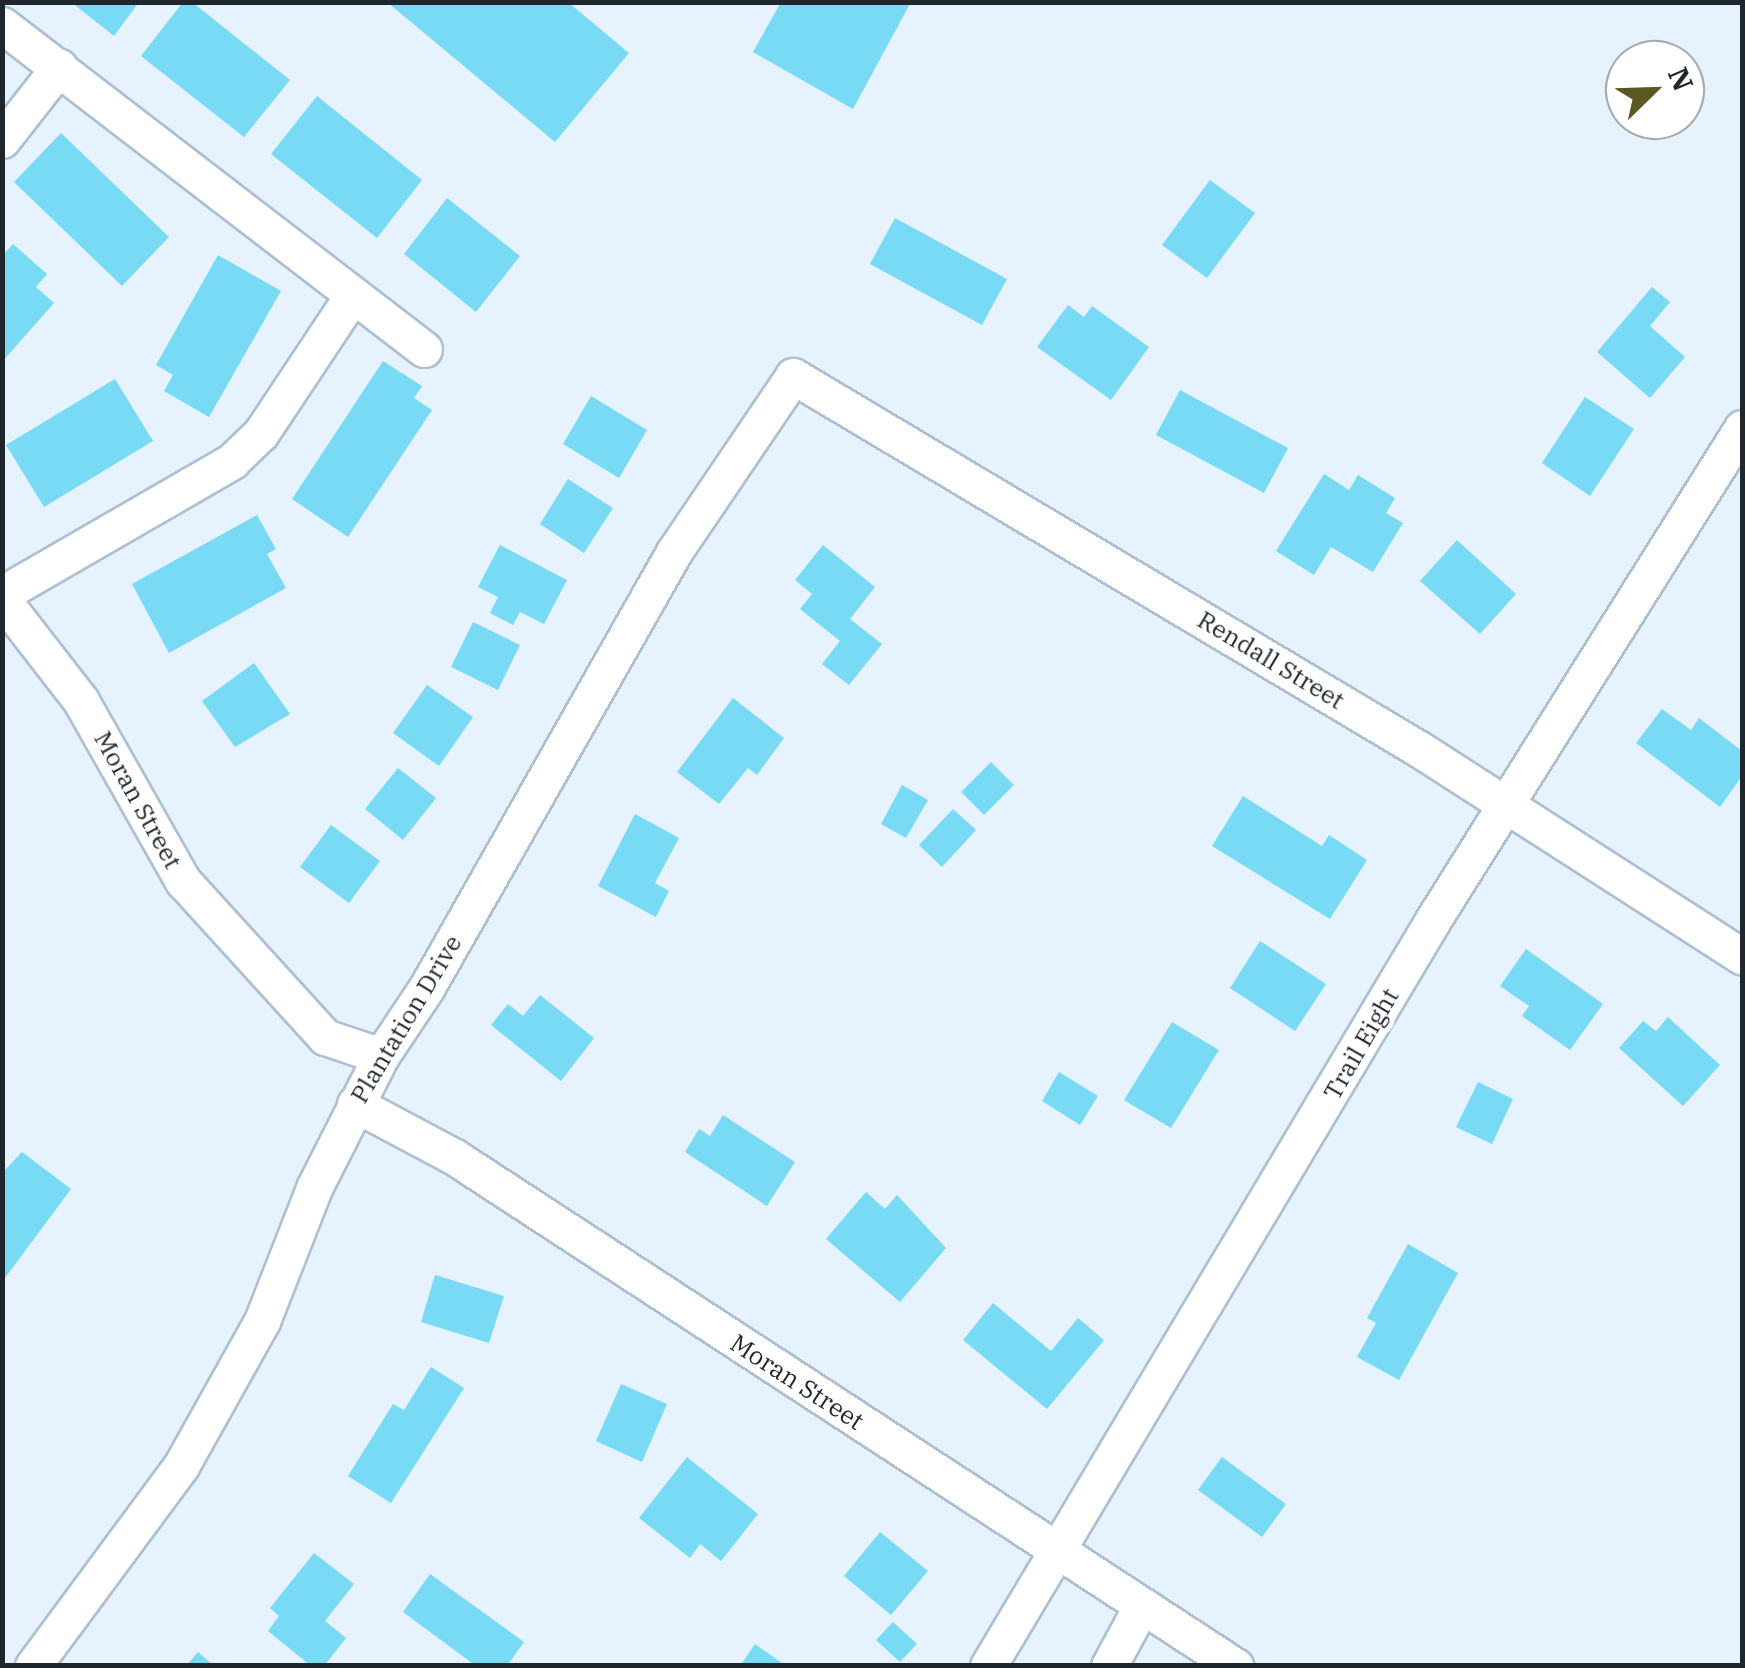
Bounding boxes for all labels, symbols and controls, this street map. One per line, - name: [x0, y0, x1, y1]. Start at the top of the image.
- north arrow: [1605, 40, 1705, 140]
- text: N: [1660, 61, 1703, 96]
- street label: Rendall Street: [1192, 604, 1350, 716]
- street label: Moran Street: [88, 726, 188, 874]
- street label: Plantation Drive: [344, 930, 468, 1108]
- street label: Trail Eight: [1317, 983, 1405, 1105]
- street label: Moran Street: [725, 1328, 869, 1436]

